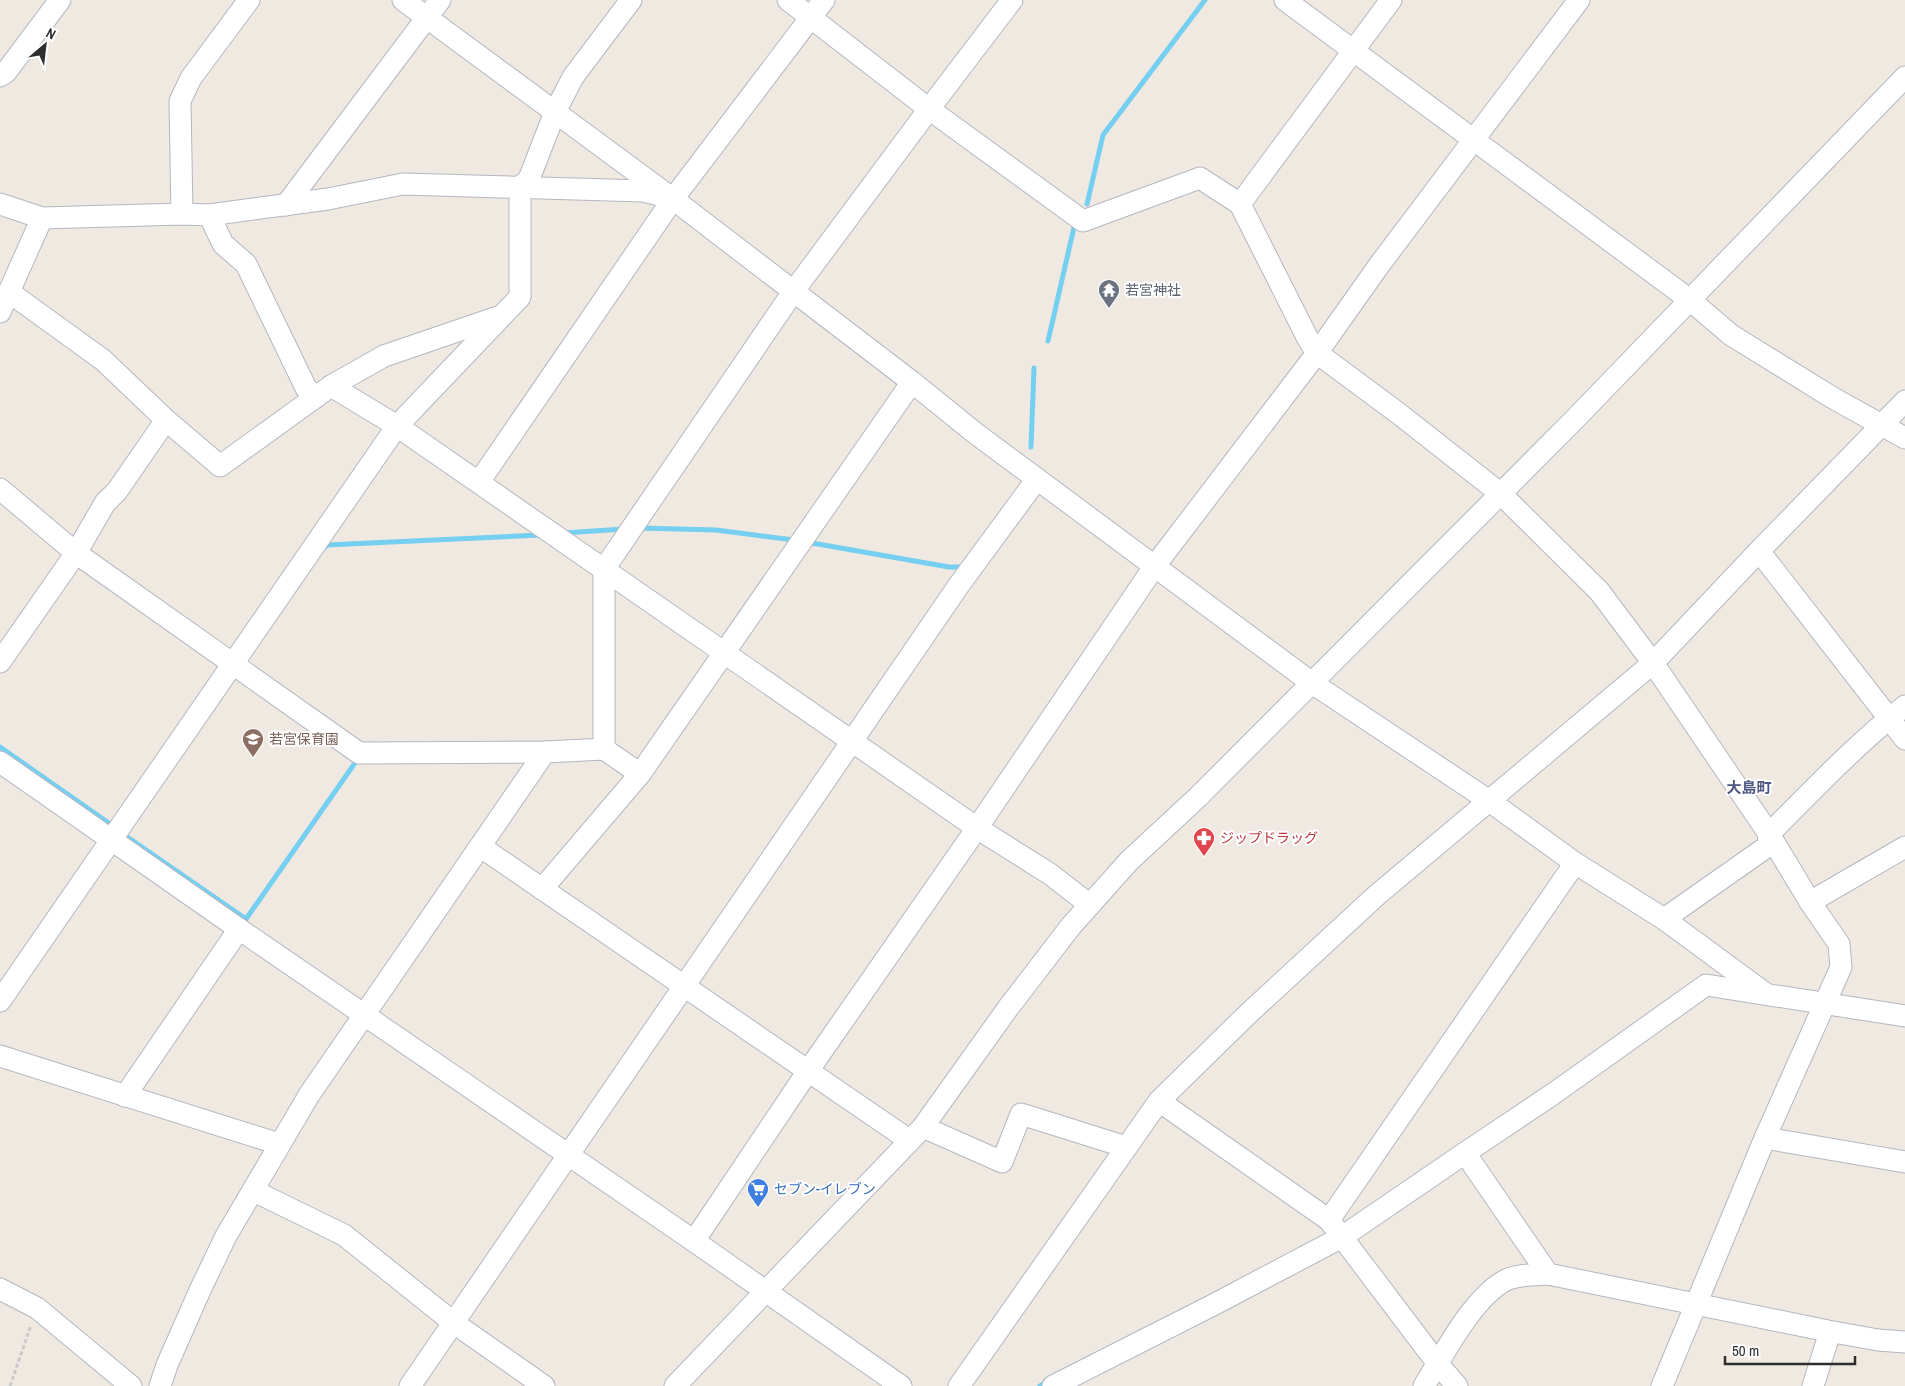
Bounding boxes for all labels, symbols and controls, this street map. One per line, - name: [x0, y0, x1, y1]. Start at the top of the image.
- north arrow: [20, 20, 70, 70]
- text: N: [43, 24, 59, 43]
- temple icon: 若宮神社: [1097, 278, 1121, 309]
- place label: 若宮神社: [1125, 281, 1181, 299]
- school or university icon: 若宮保育園: [241, 727, 265, 758]
- place label: 若宮保育園: [269, 730, 339, 748]
- district label: 大島町: [1726, 777, 1772, 798]
- pharmacy icon: ジップドラッグ: [1192, 826, 1216, 857]
- place label: ジップドラッグ: [1220, 829, 1318, 847]
- supermarket icon: セブン-イレブン: [746, 1177, 770, 1208]
- place label: セブン-イレブン: [774, 1180, 876, 1198]
- scale bar: [1725, 1334, 1855, 1366]
- text: 50 m: [1732, 1340, 1759, 1361]

